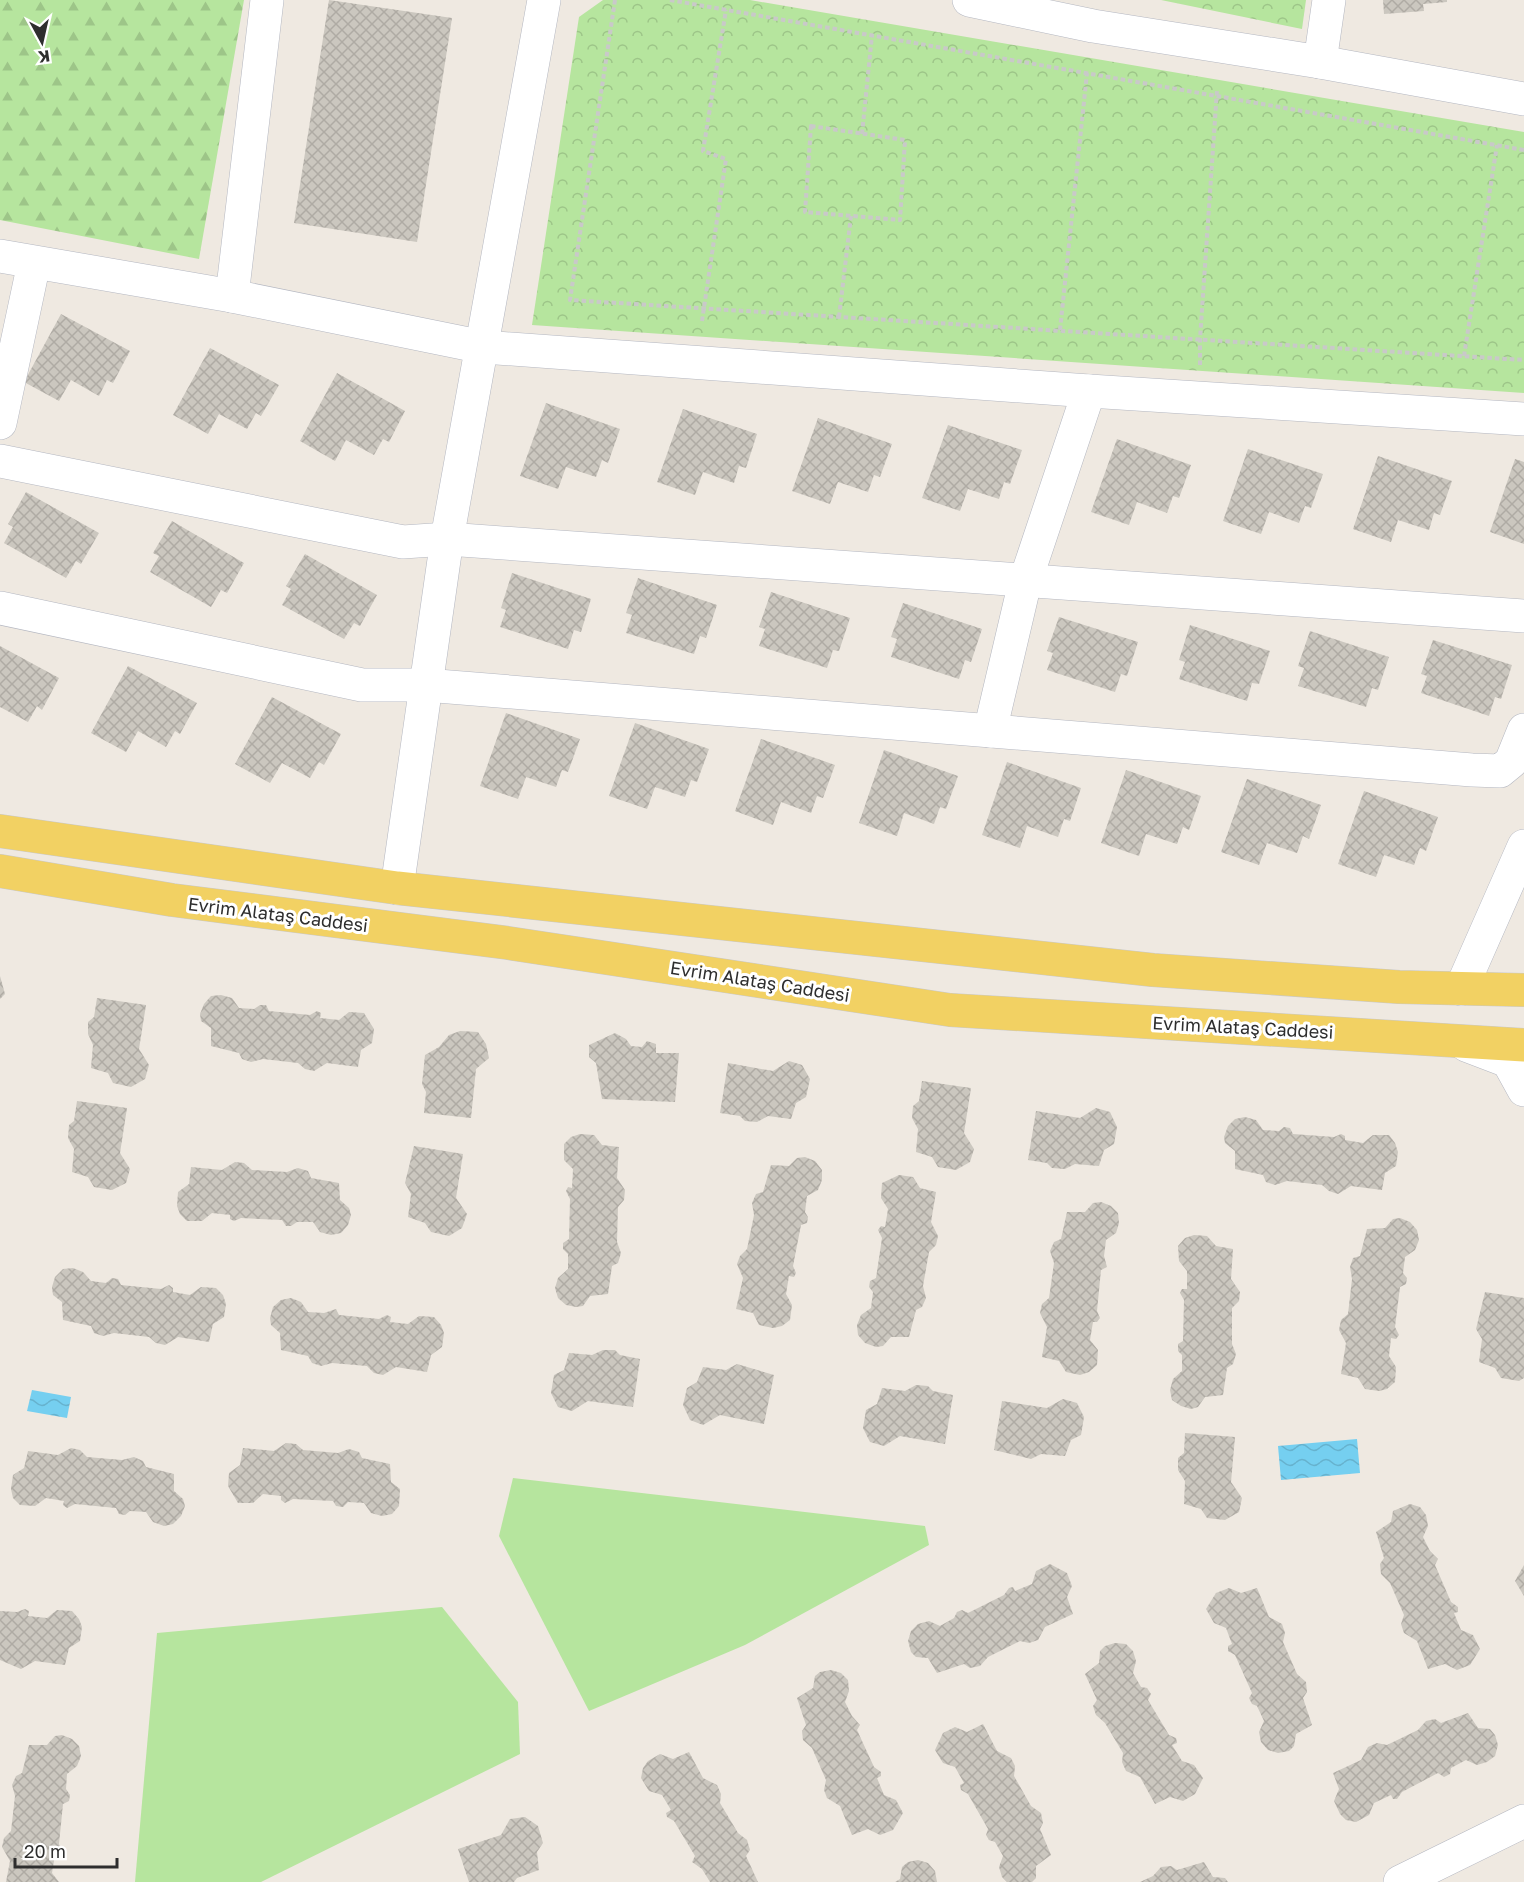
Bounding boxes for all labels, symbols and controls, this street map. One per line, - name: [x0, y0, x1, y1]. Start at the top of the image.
- north arrow: [12, 12, 72, 72]
- text: K: [37, 46, 51, 68]
- street label: Evrim Alataş Caddesi: [187, 892, 369, 936]
- street label: Evrim Alataş Caddesi: [669, 956, 851, 1006]
- street label: Evrim Alataş Caddesi: [1152, 1011, 1334, 1043]
- scale bar: [15, 1831, 117, 1869]
- text: 20 m: [24, 1840, 66, 1862]

